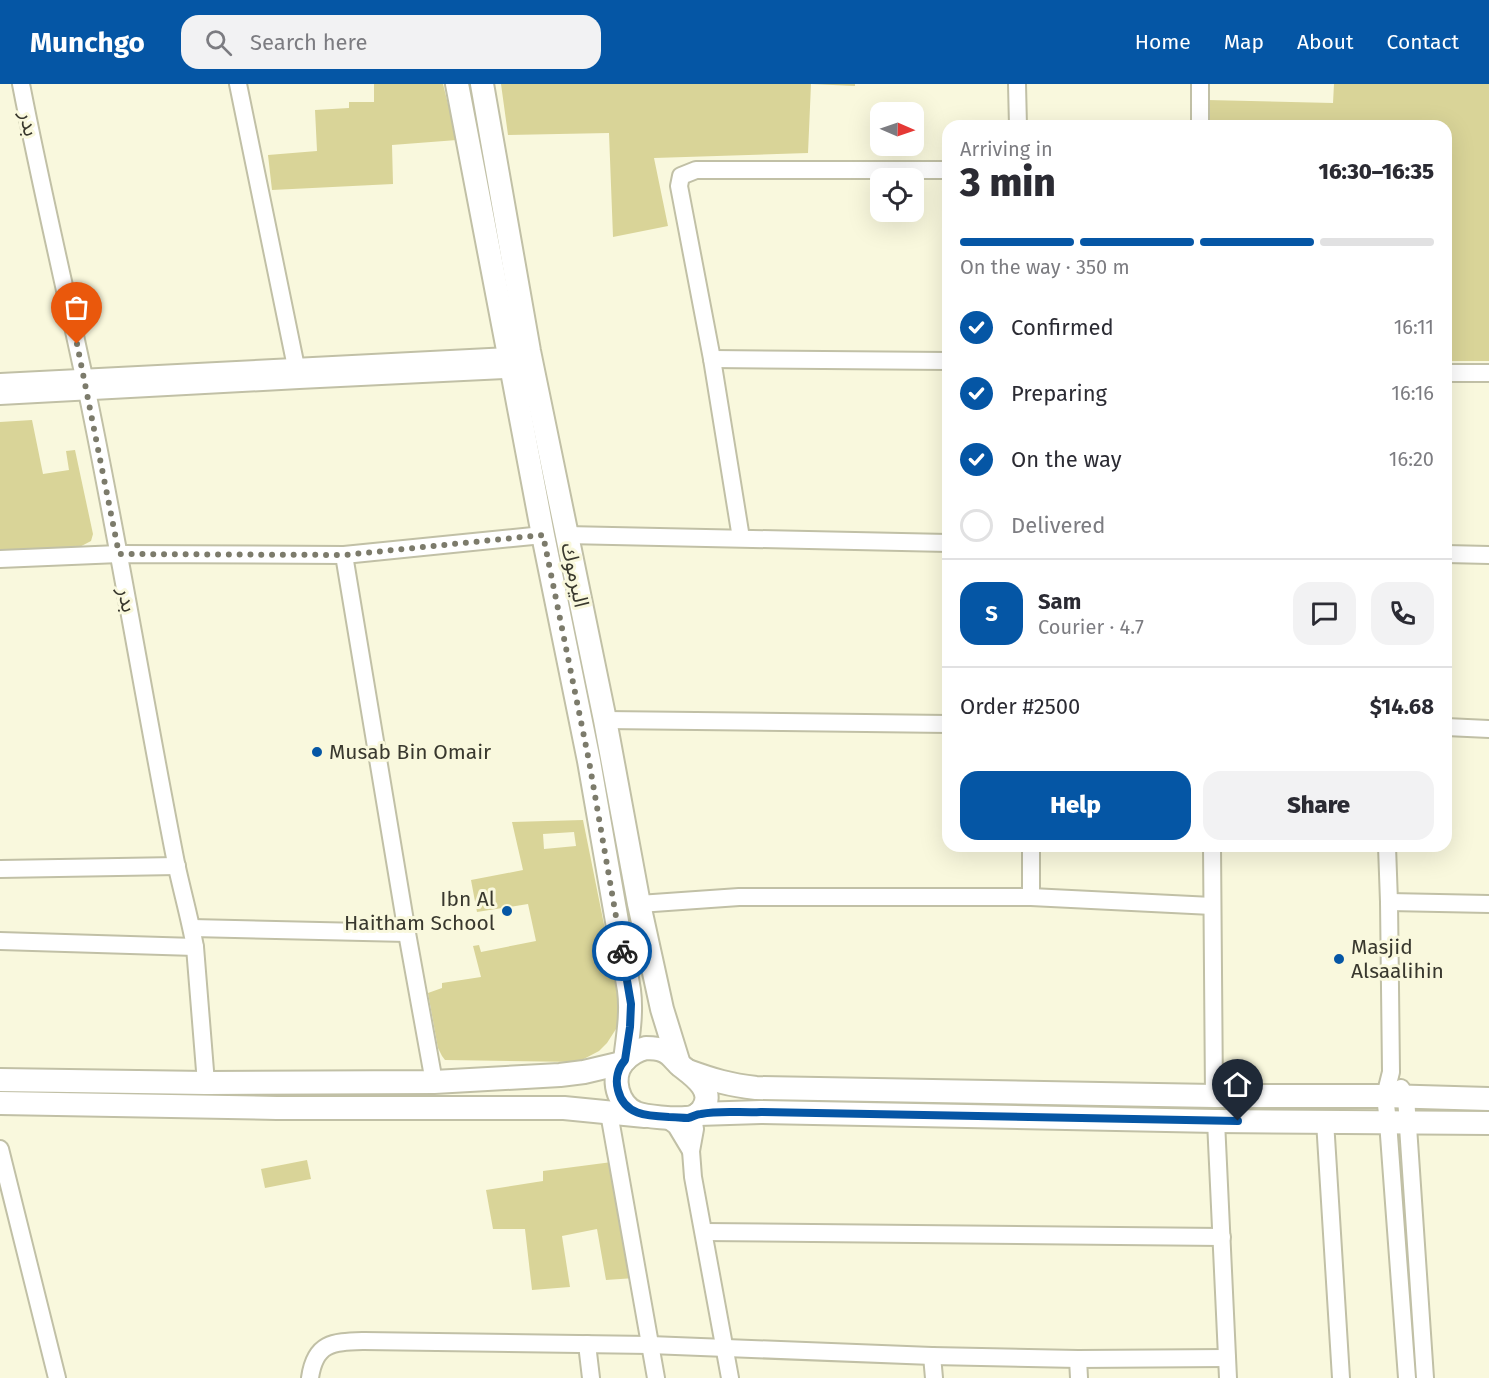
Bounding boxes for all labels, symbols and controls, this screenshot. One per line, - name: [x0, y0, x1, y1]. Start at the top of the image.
- search box: [181, 15, 601, 69]
- text: Munchgo: [30, 26, 145, 59]
- icon: search: [202, 26, 235, 59]
- text: Search here: [250, 29, 367, 56]
- text: Home: [1135, 29, 1191, 55]
- text: Map: [1224, 29, 1264, 55]
- text: About: [1297, 29, 1354, 55]
- text: Contact: [1387, 29, 1459, 55]
- north arrow: [870, 102, 924, 156]
- map controls: [870, 102, 924, 222]
- street label: بدر: [14, 108, 44, 139]
- text: Arriving in: [960, 137, 1053, 161]
- text: 16:30–16:35: [1318, 158, 1434, 185]
- text: 3 min: [960, 160, 1056, 206]
- button: locate: [870, 168, 924, 222]
- text: On the way · 350 m: [960, 255, 1130, 279]
- pin: [51, 282, 102, 344]
- icon: bag: [60, 291, 93, 324]
- icon: check: [960, 311, 993, 344]
- text: Confirmed: [1011, 314, 1114, 341]
- text: 16:11: [1394, 315, 1434, 339]
- icon: check: [960, 377, 993, 410]
- text: Preparing: [1011, 380, 1107, 407]
- text: 16:16: [1391, 381, 1434, 405]
- icon: check: [960, 443, 993, 476]
- text: On the way: [1011, 446, 1122, 473]
- text: 16:20: [1389, 447, 1434, 471]
- text: Delivered: [1011, 512, 1106, 539]
- street label: اليرموك: [556, 540, 594, 610]
- button: chat: [1293, 582, 1356, 645]
- button: phone: [1371, 582, 1434, 645]
- street label: بدر: [112, 584, 142, 615]
- text: Sam: [1038, 588, 1081, 615]
- text: S: [985, 600, 998, 627]
- text: Courier · 4.7: [1038, 615, 1144, 639]
- text: Order #2500: [960, 693, 1080, 720]
- text: $14.68: [1370, 693, 1434, 720]
- place label: Musab Bin Omair: [329, 739, 491, 765]
- marker: Musab Bin Omair: [310, 745, 324, 759]
- button: Help: [960, 771, 1191, 840]
- button: Share: [1203, 771, 1434, 840]
- place label: Ibn Al Haitham School: [344, 886, 495, 936]
- marker: Ibn Al Haitham School: [500, 904, 514, 918]
- courier: [592, 921, 652, 981]
- place label: Masjid Alsaalihin: [1351, 934, 1444, 984]
- icon: bike: [606, 935, 639, 968]
- marker: Masjid Alsaalihin: [1332, 952, 1346, 966]
- pin: [1212, 1059, 1263, 1121]
- icon: home: [1221, 1068, 1254, 1101]

